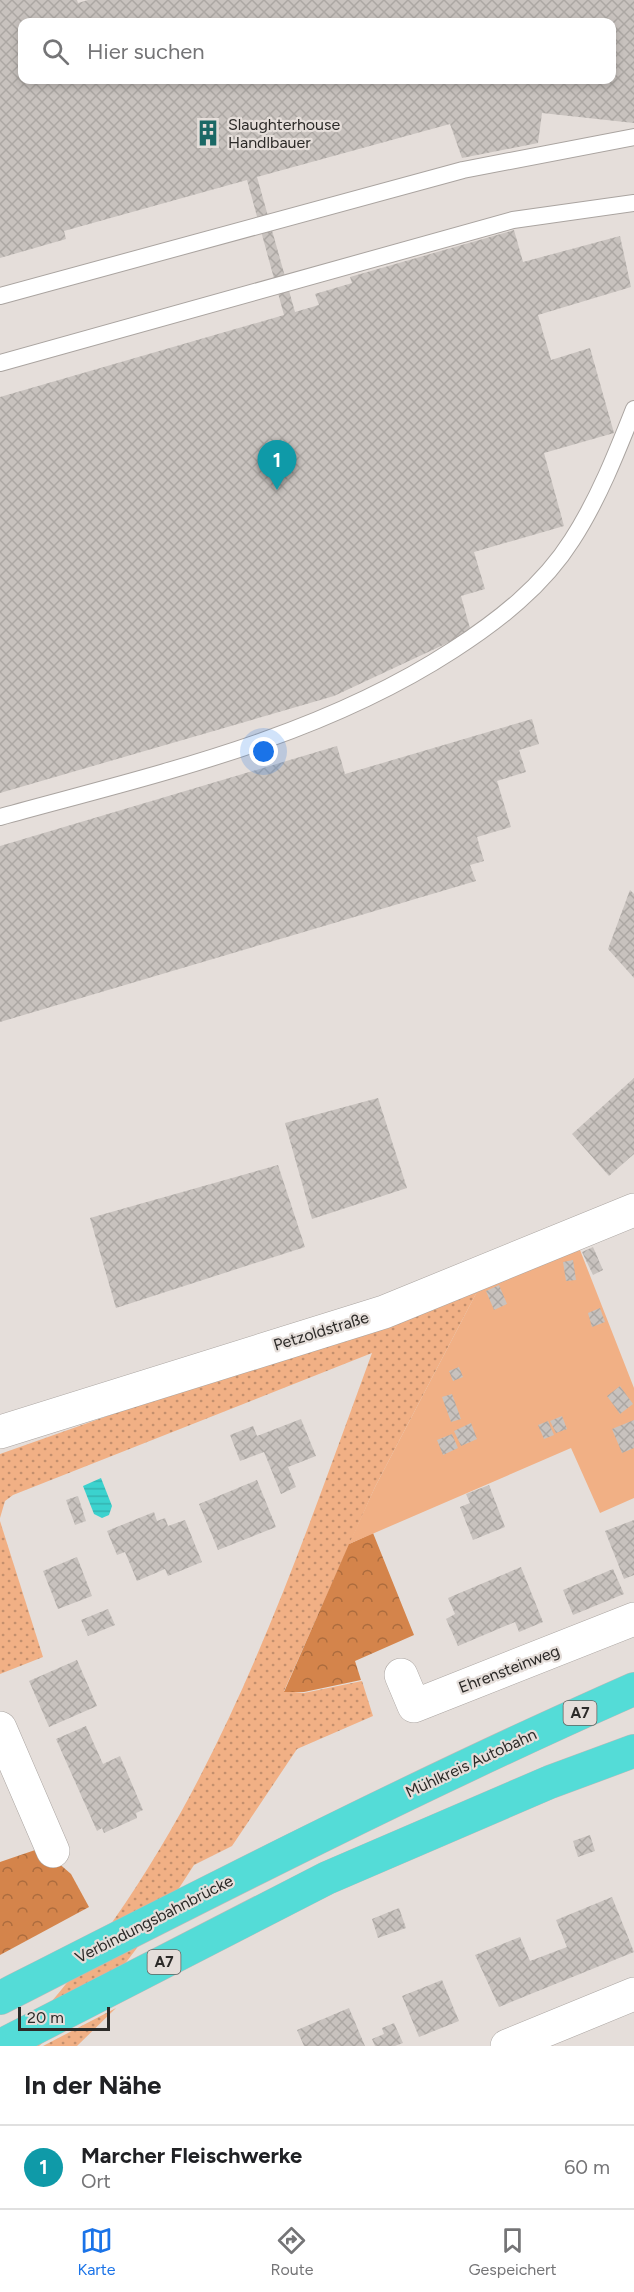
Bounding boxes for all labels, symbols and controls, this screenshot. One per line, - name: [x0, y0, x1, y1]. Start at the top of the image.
- search box: [18, 18, 616, 84]
- icon: search: [39, 35, 72, 68]
- text: Hier suchen: [87, 38, 205, 65]
- place label: Slaughterhouse Handlbauer: [228, 115, 340, 152]
- building icon: Slaughterhouse Handlbauer: [193, 118, 223, 148]
- pin: 1: [258, 440, 296, 490]
- your location: [249, 737, 278, 766]
- street label: Petzoldstraße: [271, 1307, 371, 1355]
- street label: Ehrensteinweg: [456, 1641, 562, 1697]
- road number: A7: [564, 1701, 596, 1725]
- street label: Mühlkreis Autobahn: [402, 1724, 540, 1802]
- street label: Verbindungsbahnbrücke: [72, 1871, 236, 1967]
- road number: A7: [148, 1950, 180, 1974]
- scale bar: [18, 2004, 110, 2032]
- text: 20 m: [27, 2008, 64, 2027]
- text: In der Nähe: [24, 2069, 161, 2101]
- text: Marcher Fleischwerke: [81, 2142, 302, 2169]
- text: 1: [39, 2155, 48, 2179]
- text: 60 m: [564, 2155, 610, 2179]
- text: Ort: [81, 2169, 111, 2193]
- tab: Karte: [78, 2224, 115, 2279]
- tab: Route: [270, 2224, 313, 2279]
- tab: Gespeichert: [468, 2224, 556, 2279]

